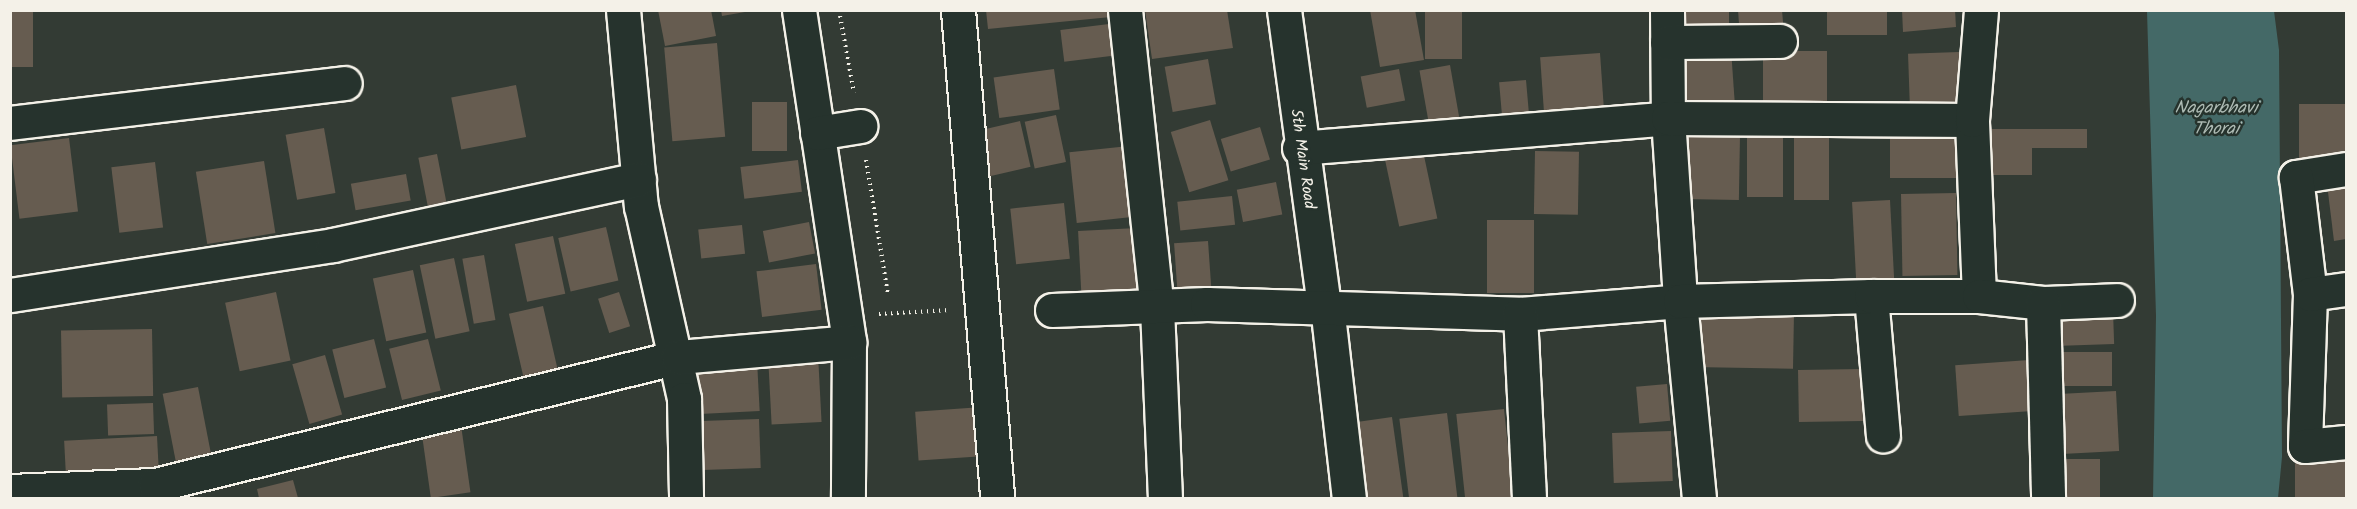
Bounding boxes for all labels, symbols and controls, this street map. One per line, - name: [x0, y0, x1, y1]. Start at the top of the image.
- water label: Nagarbhavi Thorai: [2175, 99, 2257, 142]
- street label: 5th Main Road: [1285, 108, 1319, 210]

